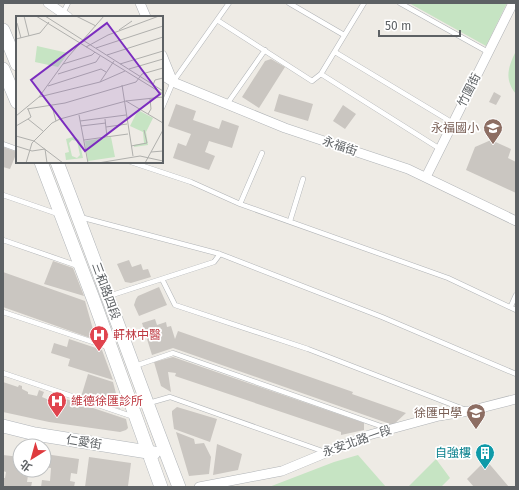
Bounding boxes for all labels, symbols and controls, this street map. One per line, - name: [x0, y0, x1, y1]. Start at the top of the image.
- scale bar: [379, 12, 460, 38]
- inset map: [16, 16, 163, 163]
- text: 50 m: [385, 19, 411, 33]
- street label: 竹圍街: [455, 71, 483, 109]
- school or university icon: 永福國小: [482, 117, 504, 145]
- place label: 永福國小: [431, 121, 479, 135]
- street label: 永福街: [321, 134, 359, 158]
- street label: 三和路四段: [89, 260, 123, 322]
- hospital icon: 軒林中醫: [88, 324, 110, 352]
- place label: 軒林中醫: [113, 328, 161, 342]
- hospital icon: 維德徐匯診所: [46, 390, 68, 418]
- place label: 維德徐匯診所: [71, 394, 143, 408]
- school or university icon: 徐匯中學: [465, 402, 487, 430]
- place label: 徐匯中學: [414, 406, 462, 420]
- street label: 永安北路一段: [321, 423, 393, 459]
- street label: 仁愛街: [65, 432, 103, 452]
- north arrow: [12, 438, 52, 478]
- building icon: 自強樓: [474, 442, 496, 470]
- place label: 自強樓: [435, 446, 471, 460]
- text: 北: [18, 457, 35, 474]

